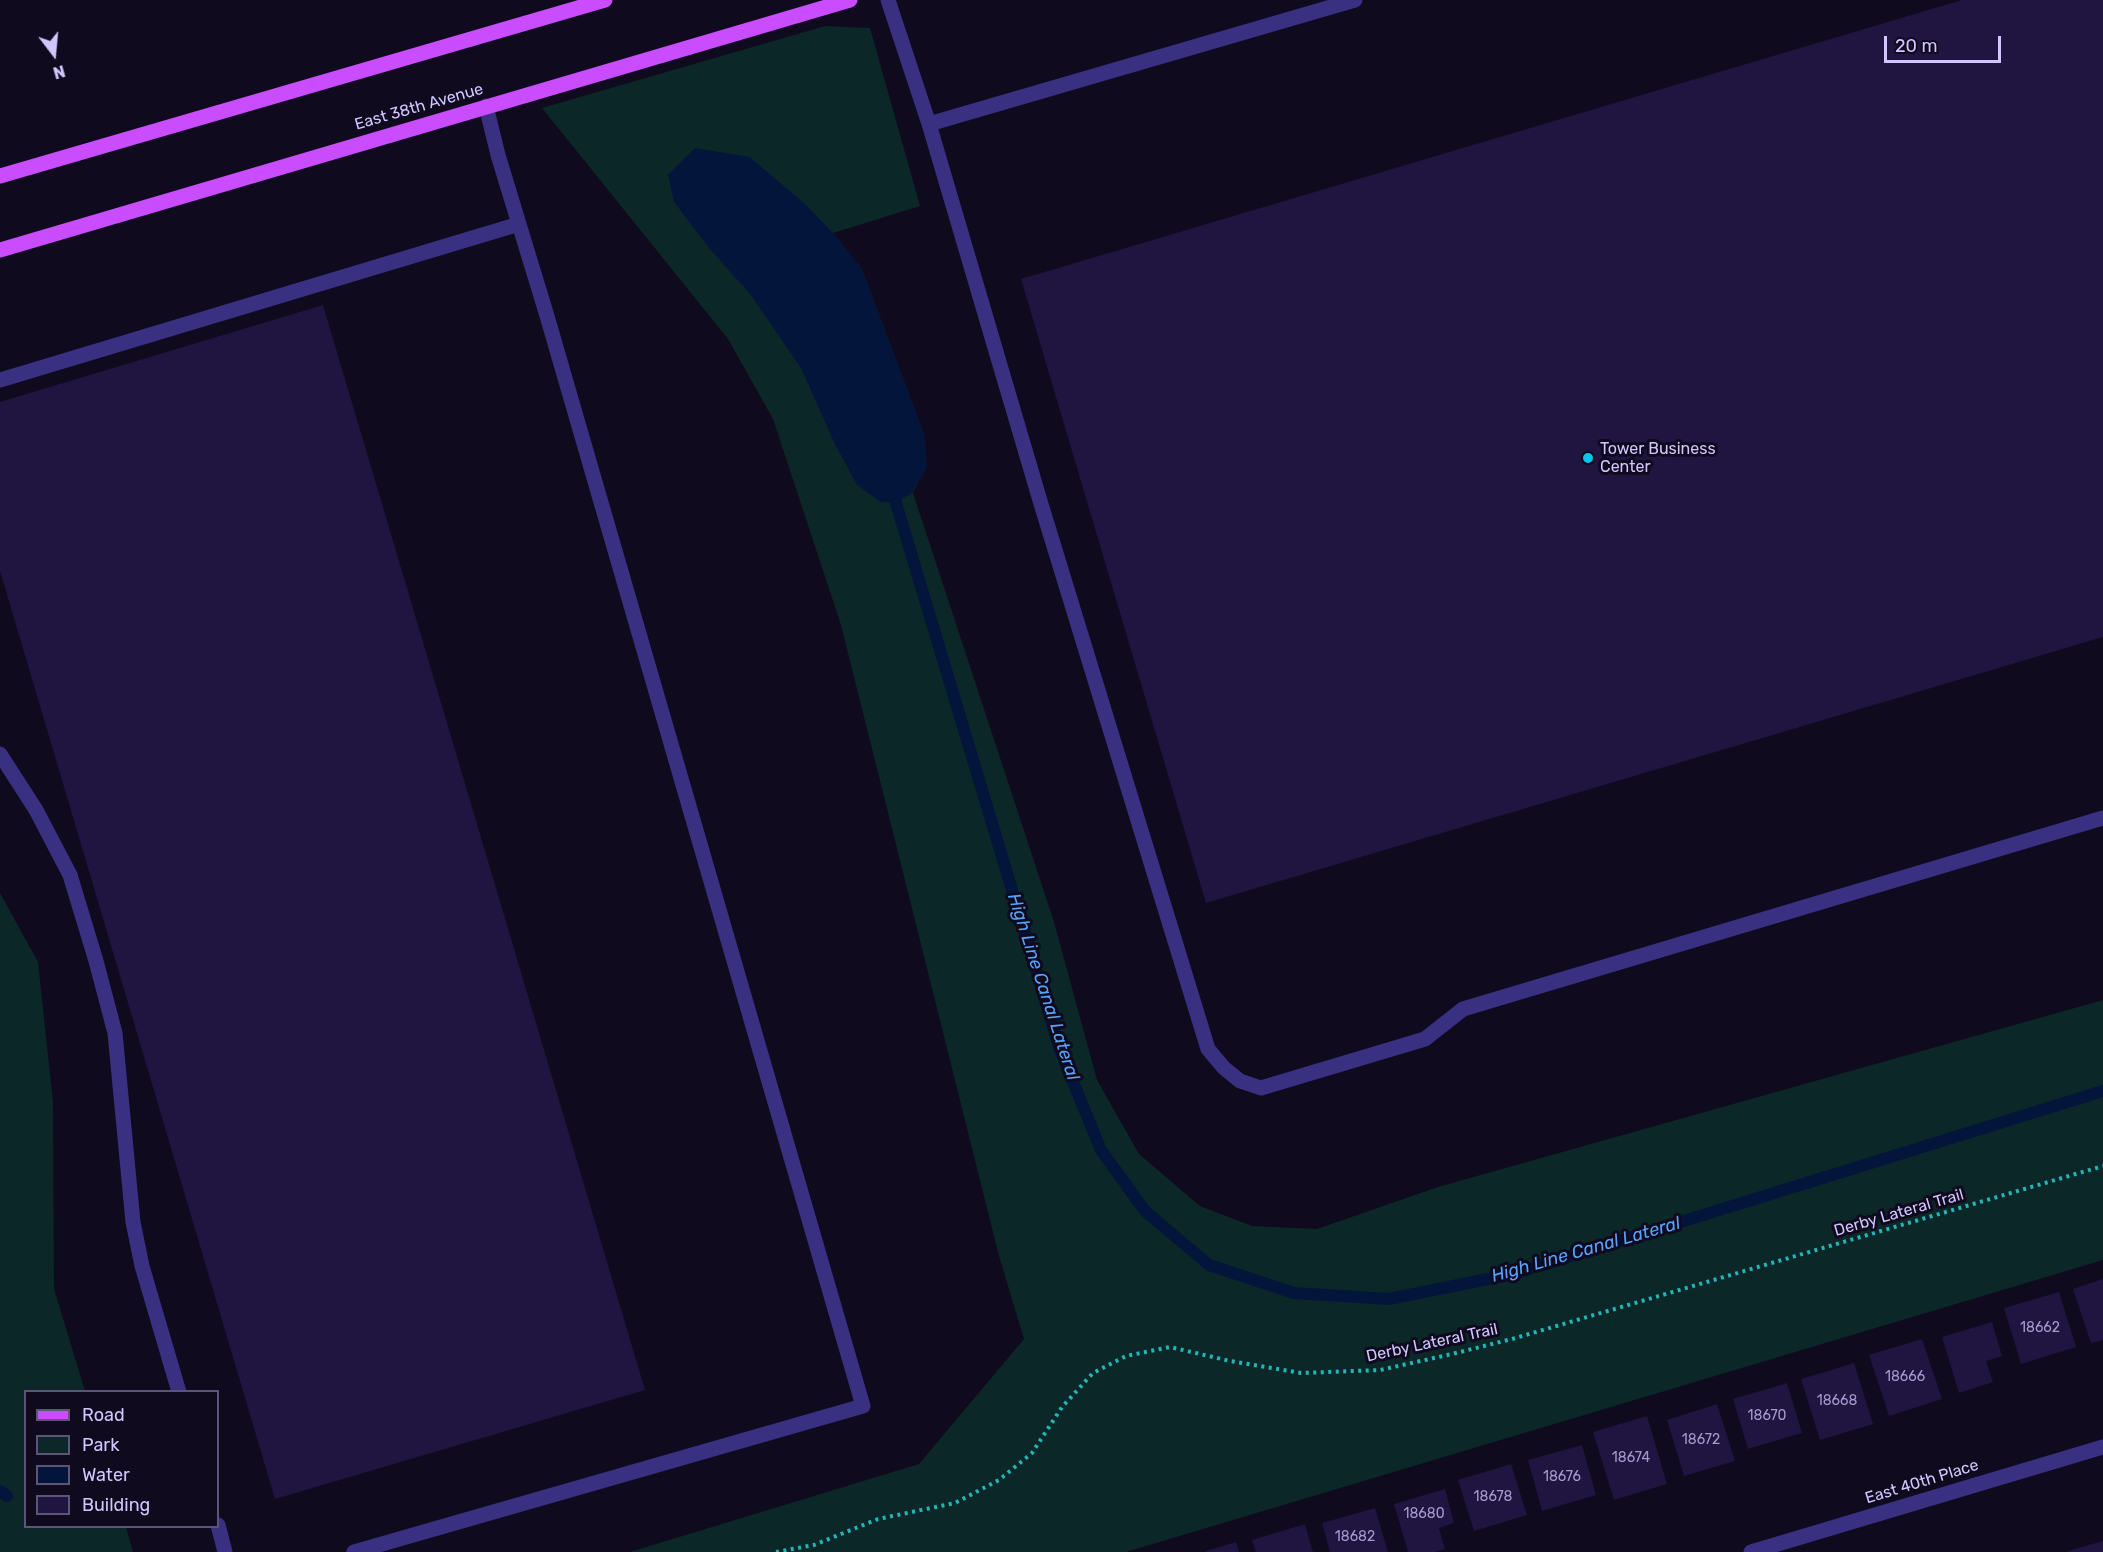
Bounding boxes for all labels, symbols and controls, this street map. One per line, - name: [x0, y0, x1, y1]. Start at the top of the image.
- north arrow: [24, 24, 84, 84]
- scale bar: [1887, 24, 2004, 62]
- text: 20 m: [1895, 35, 1937, 57]
- text: N: [51, 61, 67, 83]
- street label: East 38th Avenue: [353, 79, 485, 135]
- place label: Tower Business Center: [1600, 439, 1716, 477]
- marker: Tower Business Center: [1581, 451, 1595, 465]
- water label: High Line Canal Lateral: [1003, 891, 1083, 1083]
- street label: Derby Lateral Trail: [1832, 1185, 1966, 1241]
- water label: High Line Canal Lateral: [1489, 1213, 1683, 1287]
- street label: Derby Lateral Trail: [1364, 1320, 1500, 1366]
- house number: 18662: [2020, 1320, 2060, 1336]
- house number: 18666: [1885, 1369, 1925, 1385]
- legend: [24, 1390, 219, 1528]
- house number: 18668: [1817, 1393, 1857, 1409]
- text: Road: [82, 1404, 125, 1426]
- house number: 18670: [1748, 1408, 1786, 1424]
- house number: 18672: [1682, 1432, 1720, 1448]
- text: Park: [82, 1434, 119, 1456]
- house number: 18674: [1612, 1450, 1650, 1466]
- street label: East 40th Place: [1863, 1456, 1981, 1508]
- text: Water: [82, 1464, 130, 1486]
- house number: 18676: [1543, 1469, 1581, 1485]
- house number: 18678: [1474, 1489, 1512, 1505]
- text: Building: [82, 1494, 150, 1516]
- house number: 18680: [1403, 1506, 1445, 1522]
- house number: 18682: [1335, 1529, 1375, 1545]

